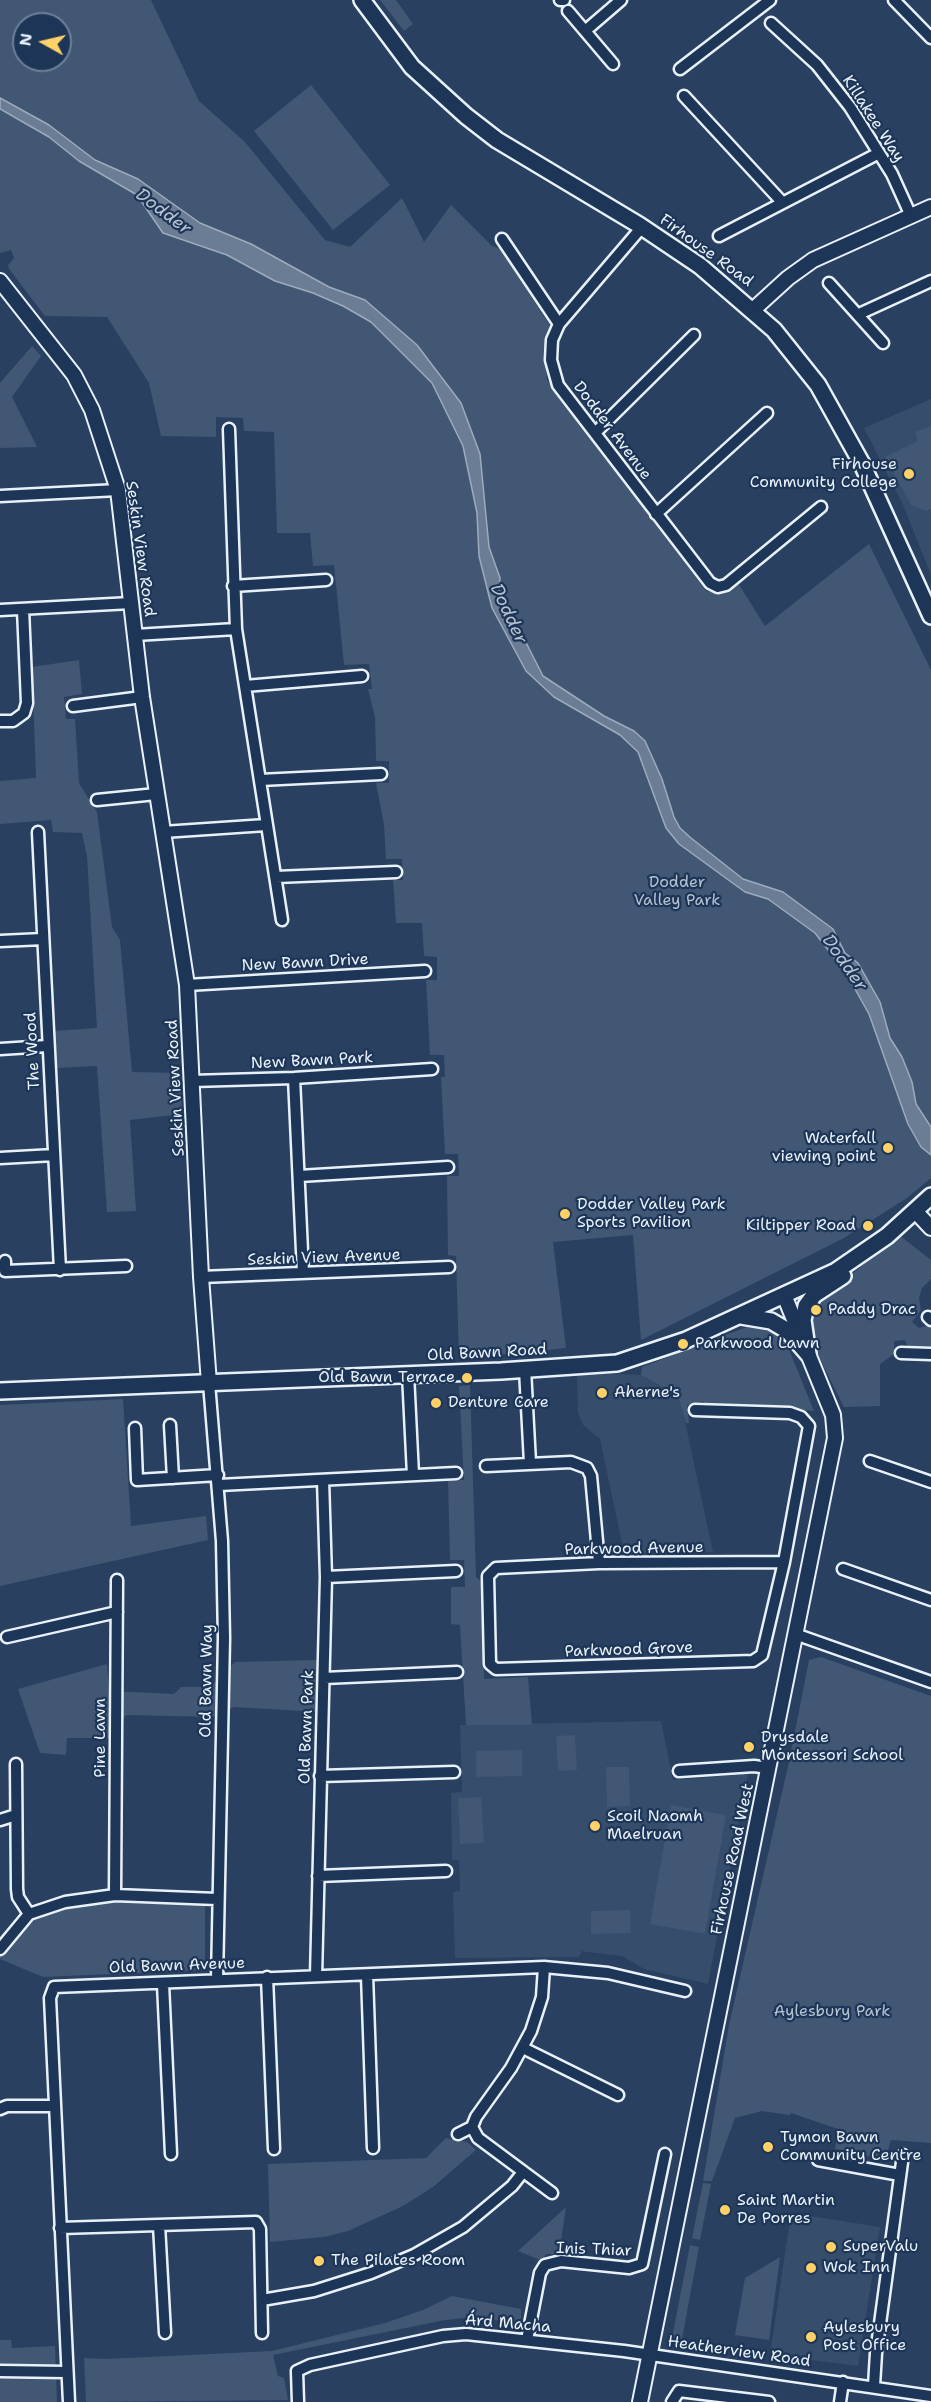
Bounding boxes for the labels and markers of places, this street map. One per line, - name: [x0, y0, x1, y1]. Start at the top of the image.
- place label: Firhouse Community College: [750, 455, 897, 493]
- marker: Firhouse Community College: [902, 467, 916, 481]
- place label: Waterfall viewing point: [772, 1129, 876, 1167]
- marker: Waterfall viewing point: [881, 1141, 895, 1155]
- place label: Dodder Valley Park Sports Pavilion: [577, 1195, 726, 1233]
- marker: Dodder Valley Park Sports Pavilion: [558, 1207, 572, 1221]
- place label: Kiltipper Road: [746, 1216, 856, 1236]
- marker: Kiltipper Road: [861, 1219, 875, 1233]
- place label: Paddy Drac: [828, 1300, 916, 1320]
- marker: Paddy Drac: [809, 1303, 823, 1317]
- place label: Parkwood Lawn: [695, 1334, 820, 1354]
- marker: Parkwood Lawn: [676, 1337, 690, 1351]
- place label: Old Bawn Terrace: [318, 1368, 455, 1388]
- marker: Old Bawn Terrace: [460, 1371, 474, 1385]
- place label: Aherne's: [614, 1383, 680, 1403]
- marker: Aherne's: [595, 1386, 609, 1400]
- place label: Denture Care: [448, 1393, 549, 1413]
- marker: Denture Care: [429, 1396, 443, 1410]
- place label: Drysdale Montessori School: [761, 1728, 903, 1766]
- marker: Drysdale Montessori School: [742, 1740, 756, 1754]
- place label: Scoil Naomh Maelruan: [607, 1807, 703, 1845]
- marker: Scoil Naomh Maelruan: [588, 1819, 602, 1833]
- place label: Tymon Bawn Community Centre: [780, 2128, 922, 2166]
- marker: Tymon Bawn Community Centre: [761, 2140, 775, 2154]
- place label: Saint Martin De Porres: [737, 2191, 835, 2229]
- marker: Saint Martin De Porres: [718, 2203, 732, 2217]
- place label: SuperValu: [843, 2237, 918, 2257]
- marker: SuperValu: [824, 2240, 838, 2254]
- place label: The Pilates Room: [331, 2251, 465, 2271]
- marker: The Pilates Room: [312, 2254, 326, 2268]
- place label: Wok Inn: [823, 2258, 890, 2278]
- marker: Wok Inn: [804, 2261, 818, 2275]
- place label: Aylesbury Post Office: [823, 2318, 906, 2356]
- marker: Aylesbury Post Office: [804, 2330, 818, 2344]

